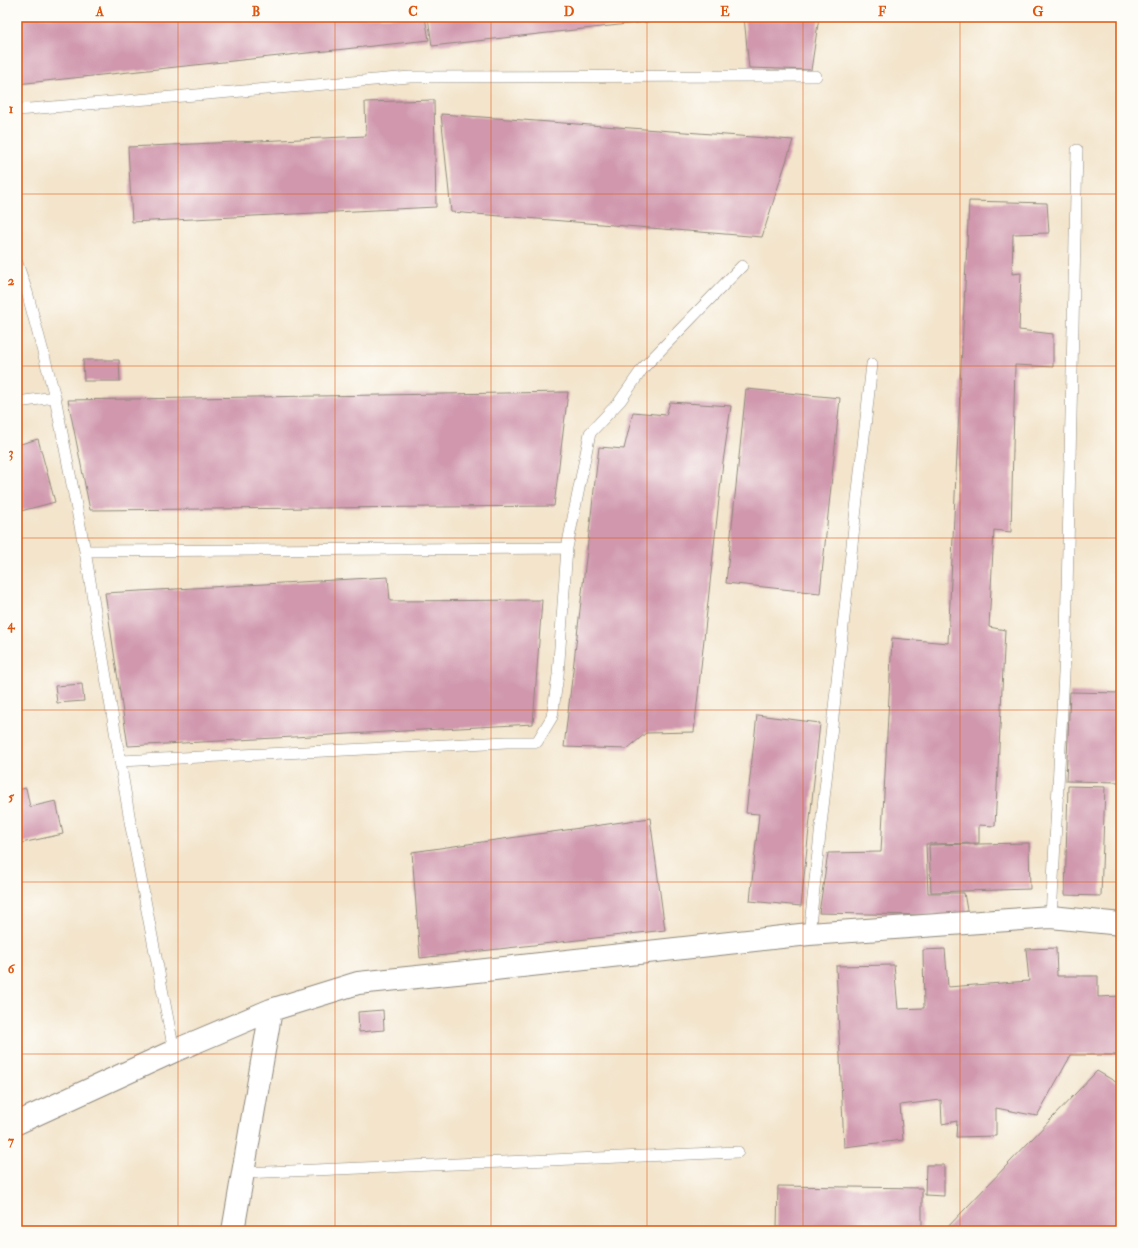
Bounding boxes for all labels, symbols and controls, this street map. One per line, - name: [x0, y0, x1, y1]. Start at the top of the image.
- text: A: [95, 4, 105, 20]
- text: B: [252, 4, 260, 20]
- text: C: [408, 4, 418, 20]
- text: D: [564, 4, 575, 20]
- text: E: [720, 4, 730, 20]
- text: F: [878, 4, 887, 20]
- text: G: [1033, 4, 1044, 20]
- text: 1: [9, 101, 14, 117]
- text: 2: [8, 273, 15, 289]
- text: 3: [9, 445, 14, 461]
- text: 4: [6, 617, 15, 633]
- text: 5: [8, 789, 14, 805]
- text: 6: [8, 961, 16, 977]
- text: 7: [8, 1133, 15, 1149]

